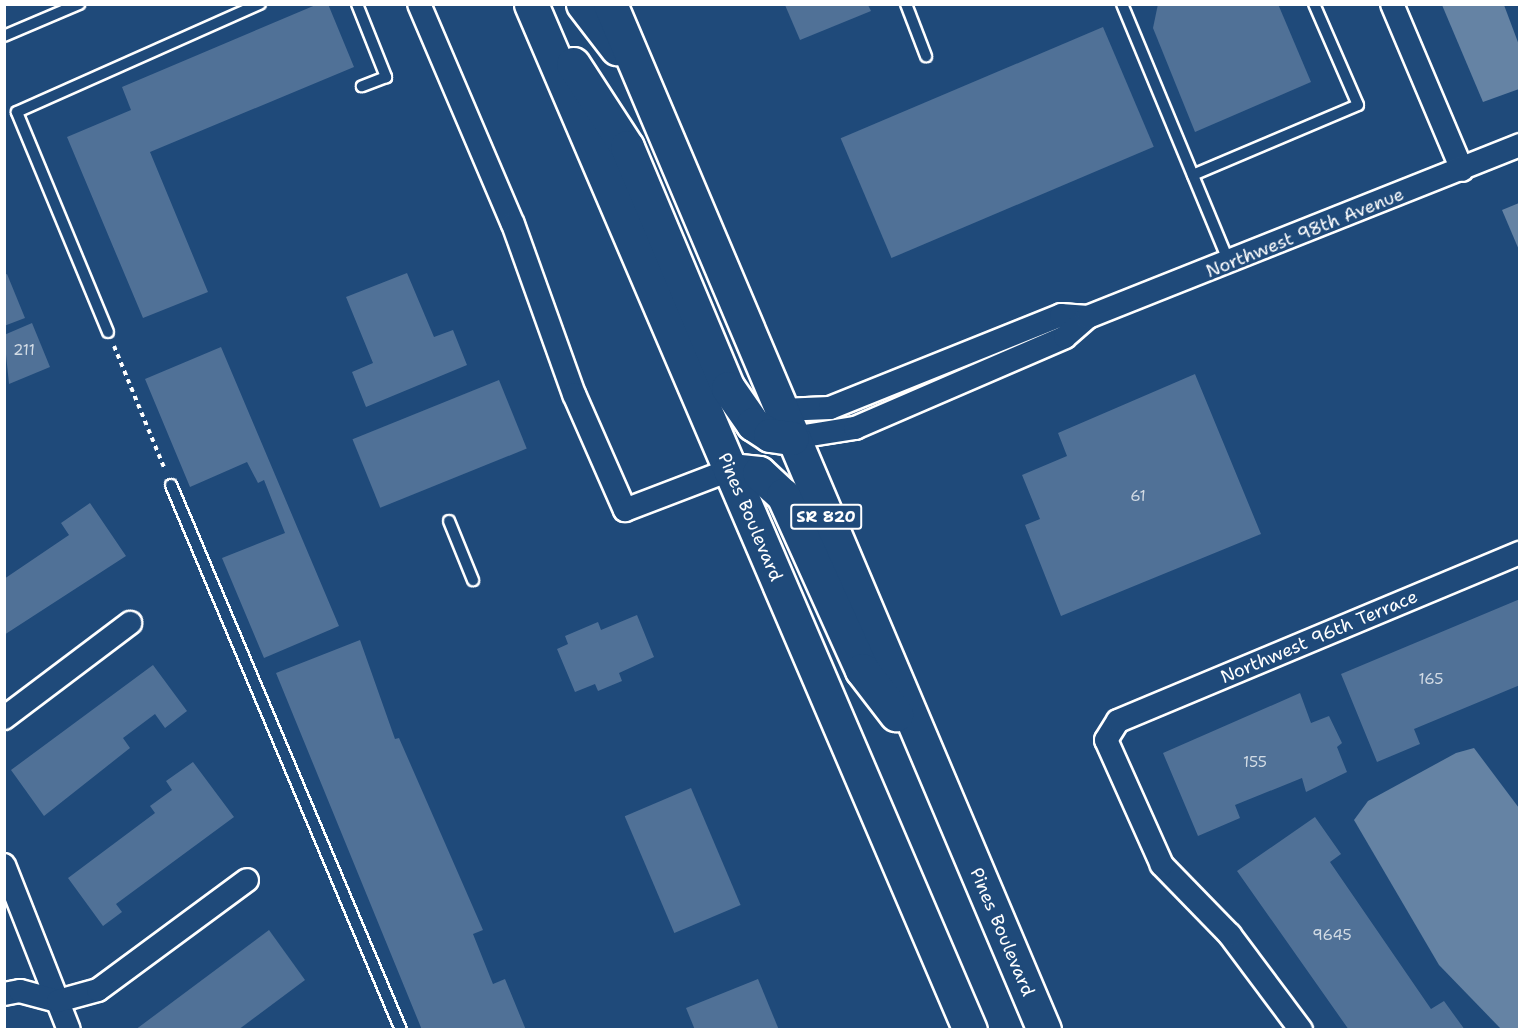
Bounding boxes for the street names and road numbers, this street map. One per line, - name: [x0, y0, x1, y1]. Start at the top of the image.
- street label: Northwest 98th Avenue: [1203, 183, 1407, 283]
- street label: Pines Boulevard: [713, 449, 787, 585]
- road number: SR 820: [790, 504, 862, 530]
- street label: Northwest 96th Terrace: [1217, 586, 1421, 688]
- street label: Pines Boulevard: [965, 864, 1039, 1000]

